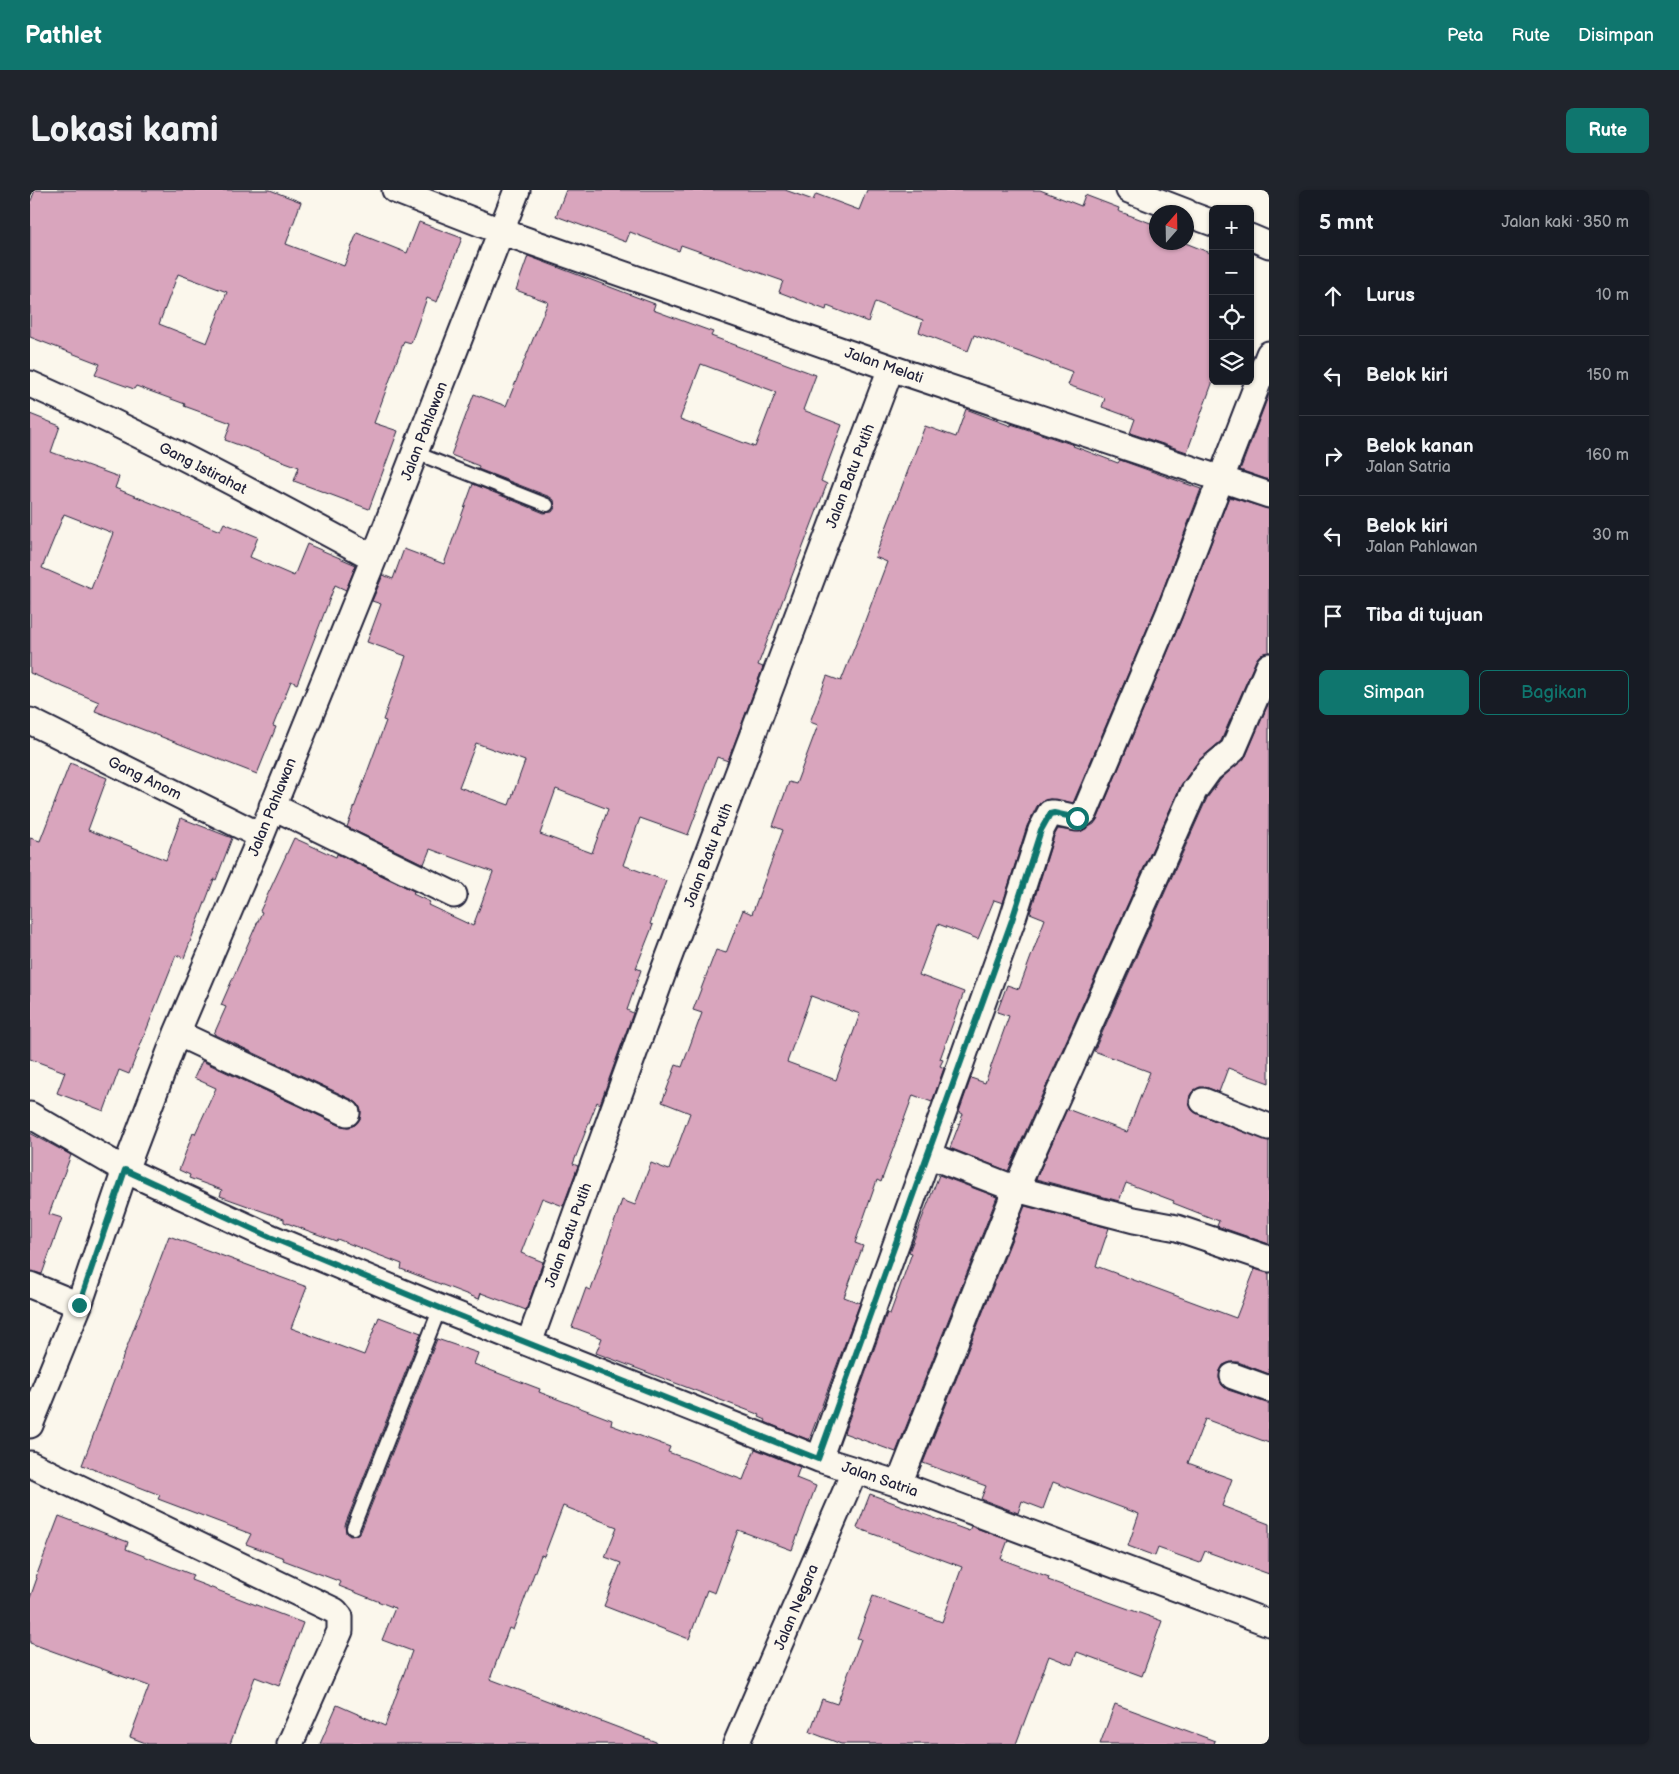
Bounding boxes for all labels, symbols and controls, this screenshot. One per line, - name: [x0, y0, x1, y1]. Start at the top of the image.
- text: Pathlet: [25, 21, 102, 50]
- text: Peta: [1447, 25, 1483, 46]
- text: Rute: [1511, 25, 1550, 46]
- text: Disimpan: [1578, 25, 1654, 46]
- button: Rute: [1566, 108, 1649, 153]
- text: Lokasi kami: [30, 109, 219, 152]
- north arrow: [1149, 205, 1194, 250]
- map controls: [1209, 205, 1254, 385]
- button: +: [1209, 205, 1254, 250]
- text: 5 mnt: [1319, 210, 1373, 235]
- text: Jalan kaki · 350 m: [1501, 213, 1629, 232]
- button: −: [1209, 250, 1254, 295]
- icon: ahead: [1319, 282, 1347, 310]
- text: Lurus: [1366, 284, 1415, 307]
- text: 10 m: [1596, 286, 1629, 305]
- button: locate: [1209, 295, 1254, 340]
- button: layers: [1209, 340, 1254, 385]
- street label: Jalan Melati: [842, 343, 926, 388]
- icon: left: [1319, 362, 1347, 390]
- text: Belok kiri: [1366, 364, 1448, 387]
- text: 150 m: [1587, 366, 1629, 385]
- street label: Jalan Pahlawan: [397, 379, 452, 483]
- street label: Jalan Batu Putih: [822, 421, 879, 531]
- text: Belok kanan: [1366, 435, 1474, 458]
- street label: Gang Istirahat: [156, 438, 250, 499]
- icon: right: [1319, 442, 1347, 470]
- text: 160 m: [1586, 446, 1629, 465]
- text: Jalan Satria: [1366, 458, 1451, 477]
- text: Belok kiri: [1366, 515, 1448, 538]
- icon: left: [1319, 522, 1347, 550]
- text: 30 m: [1592, 526, 1629, 545]
- text: Jalan Pahlawan: [1366, 538, 1478, 557]
- icon: arrive: [1319, 602, 1347, 630]
- text: Tiba di tujuan: [1366, 604, 1483, 627]
- button: Simpan: [1319, 670, 1469, 715]
- button: Bagikan: [1479, 670, 1629, 715]
- street label: Gang Anom: [105, 752, 185, 804]
- street label: Jalan Pahlawan: [244, 755, 301, 859]
- street label: Jalan Batu Putih: [680, 800, 737, 910]
- route start: [1066, 807, 1089, 830]
- street label: Jalan Batu Putih: [541, 1180, 596, 1290]
- route end: [68, 1294, 91, 1317]
- street label: Jalan Satria: [839, 1458, 921, 1501]
- street label: Jalan Negara: [770, 1561, 823, 1653]

